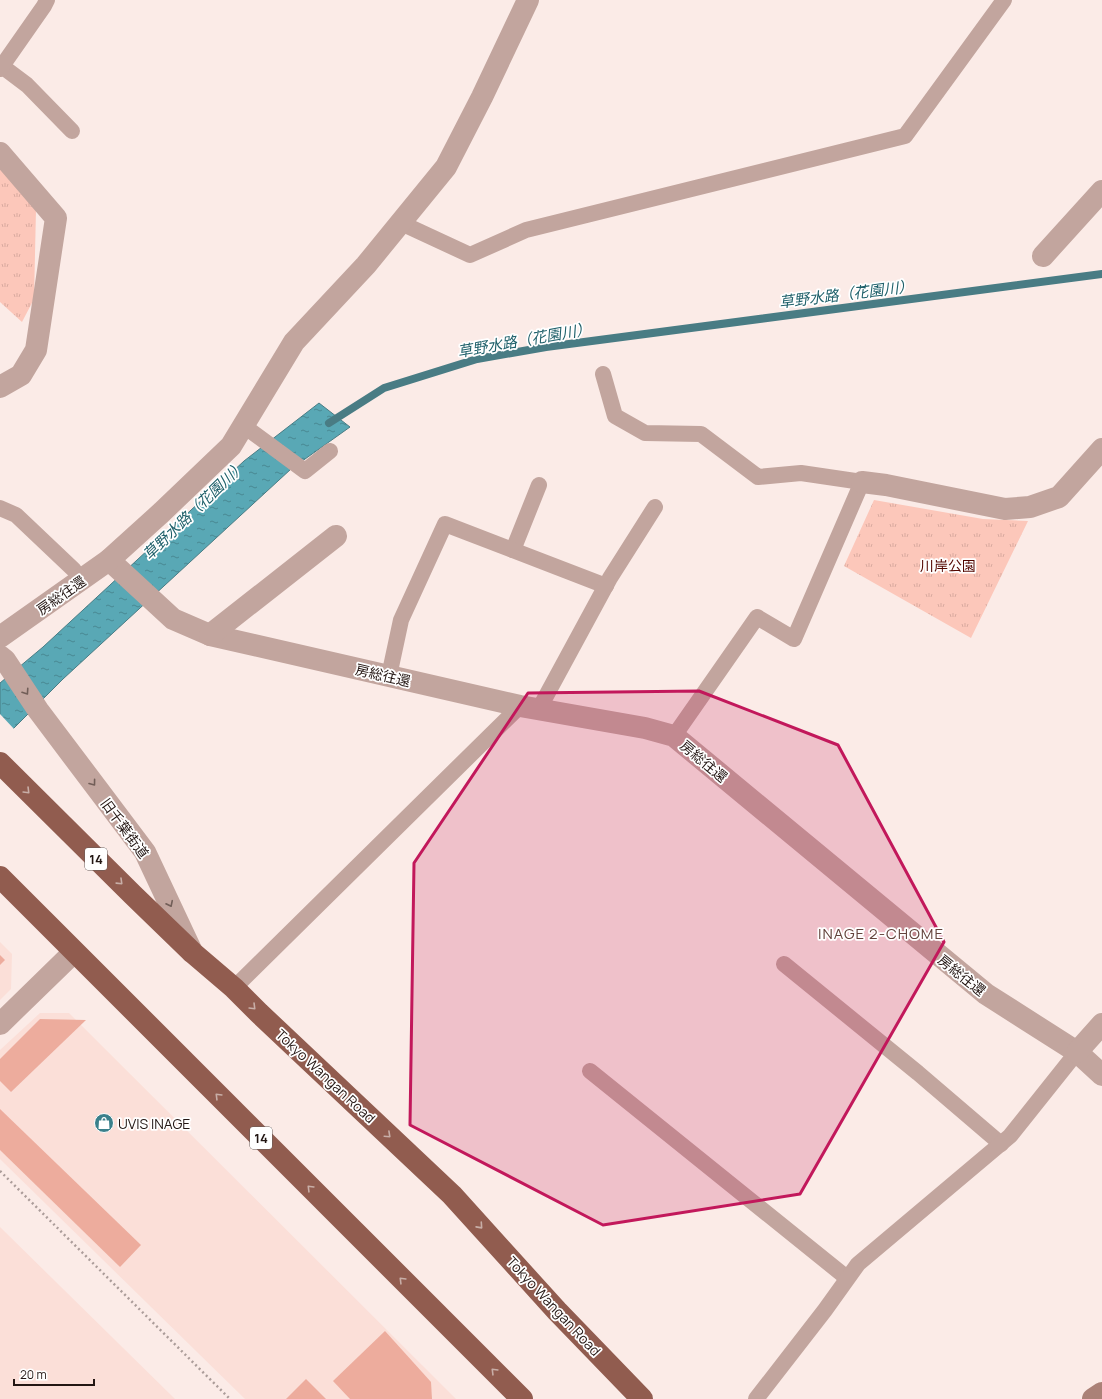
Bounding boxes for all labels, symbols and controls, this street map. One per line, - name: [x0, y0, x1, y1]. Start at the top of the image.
- water label: 草野水路（花園川）: [778, 275, 914, 313]
- water label: 草野水路（花園川）: [456, 318, 592, 362]
- water label: 草野水路（花園川）: [138, 456, 250, 564]
- park label: 川岸公園: [920, 556, 976, 575]
- street label: 房総往還: [33, 571, 89, 619]
- street label: 房総往還: [354, 659, 412, 691]
- one-way arrow: [22, 688, 29, 695]
- street label: 房総往還: [676, 736, 732, 786]
- one-way arrow: [88, 779, 95, 786]
- one-way arrow: [22, 786, 30, 794]
- street label: 旧千葉街道: [97, 794, 153, 862]
- road number: 14: [85, 848, 107, 870]
- one-way arrow: [115, 877, 123, 885]
- one-way arrow: [165, 900, 173, 908]
- district label: INAGE 2-CHOME: [818, 923, 944, 944]
- street label: 房総往還: [934, 950, 990, 1000]
- one-way arrow: [248, 1002, 256, 1010]
- street label: Tokyo Wangan Road: [272, 1025, 380, 1127]
- one-way arrow: [215, 1093, 223, 1101]
- shop icon: UVIS INAGE: [93, 1112, 115, 1134]
- place label: UVIS INAGE: [118, 1114, 190, 1133]
- road number: 14: [250, 1127, 272, 1149]
- one-way arrow: [383, 1130, 391, 1138]
- one-way arrow: [307, 1185, 315, 1193]
- one-way arrow: [476, 1222, 483, 1229]
- street label: Tokyo Wangan Road: [503, 1252, 605, 1360]
- one-way arrow: [399, 1277, 407, 1284]
- scale bar: [14, 1361, 94, 1387]
- text: 20 m: [20, 1366, 47, 1383]
- one-way arrow: [491, 1368, 499, 1376]

